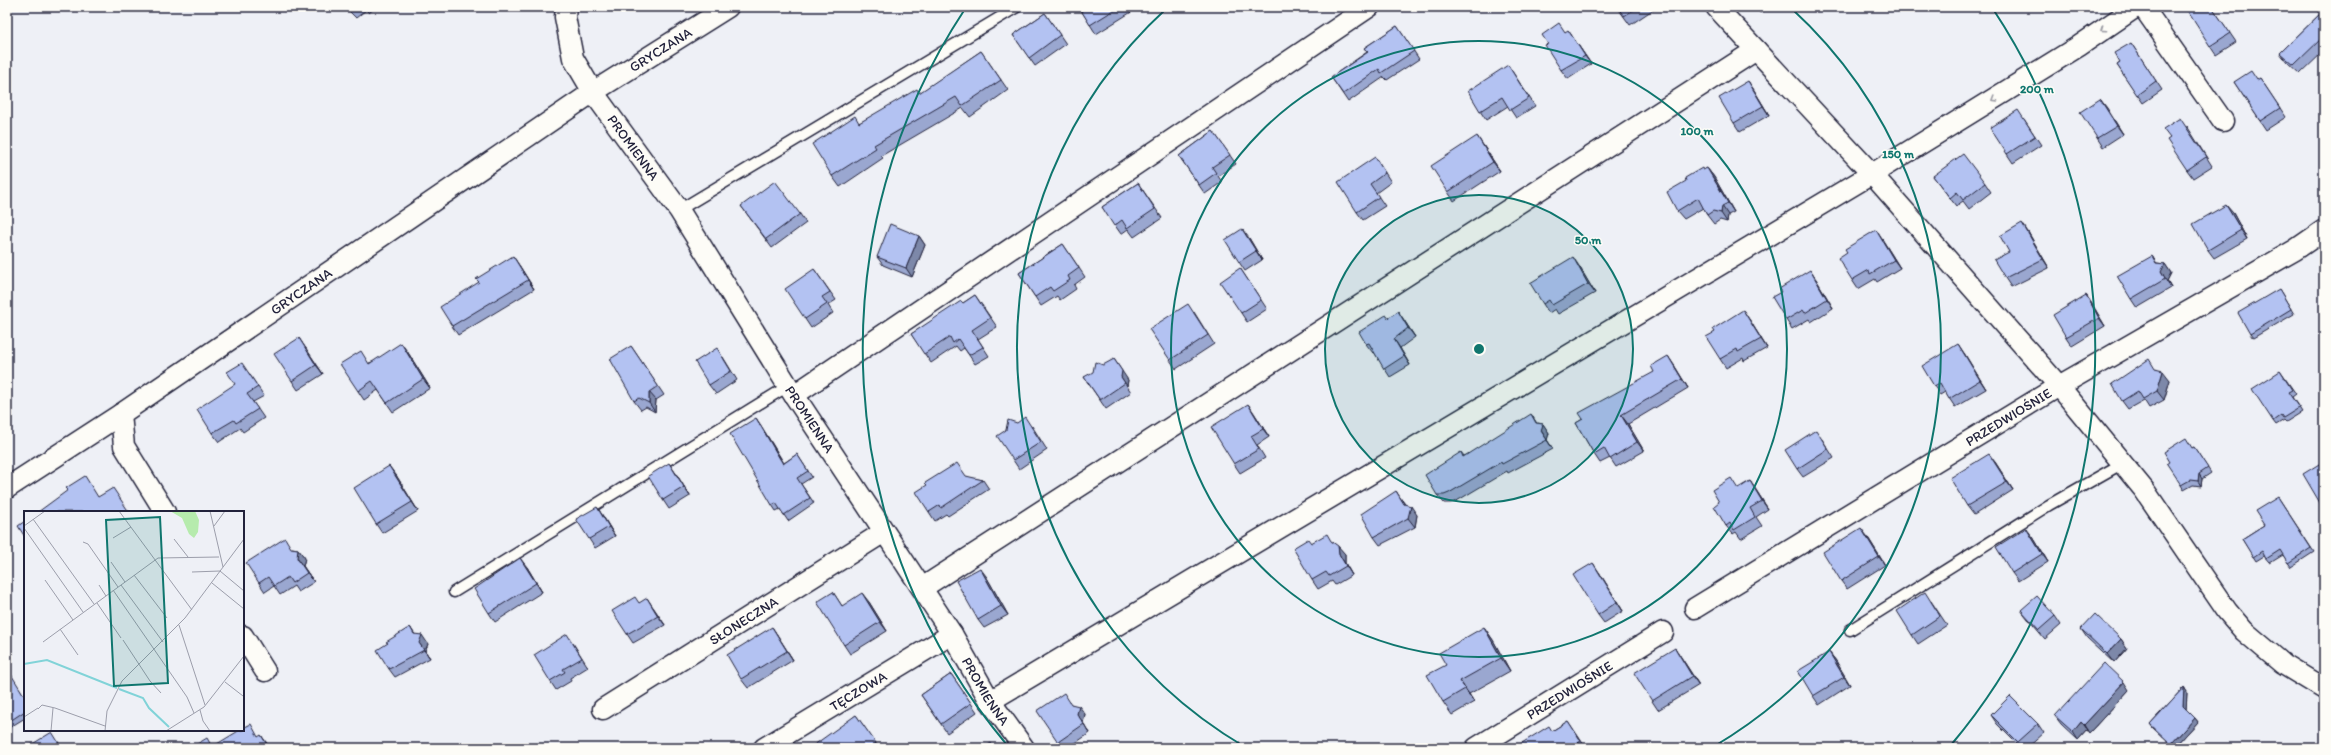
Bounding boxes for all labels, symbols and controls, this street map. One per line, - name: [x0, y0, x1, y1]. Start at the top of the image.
- street label: GRYCZANA: [626, 24, 695, 76]
- one-way arrow: [2101, 24, 2108, 31]
- text: 200 m: [2020, 82, 2055, 96]
- one-way arrow: [1991, 94, 1998, 101]
- street label: PROMIENNA: [604, 112, 663, 184]
- text: 100 m: [1680, 124, 1714, 138]
- text: 150 m: [1882, 147, 1915, 161]
- text: 50 m: [1575, 233, 1602, 247]
- street label: GRYCZANA: [267, 265, 335, 318]
- centre of rings: [1472, 342, 1486, 356]
- street label: PROMIENNA: [781, 383, 838, 456]
- street label: PRZEDWIOŚNIE: [1962, 385, 2055, 450]
- inset map: [24, 511, 244, 731]
- street label: SŁONECZNA: [706, 593, 781, 649]
- street label: PROMIENNA: [958, 654, 1013, 729]
- street label: PRZEDWIOŚNIE: [1524, 657, 1616, 723]
- street label: TĘCZOWA: [827, 668, 890, 715]

